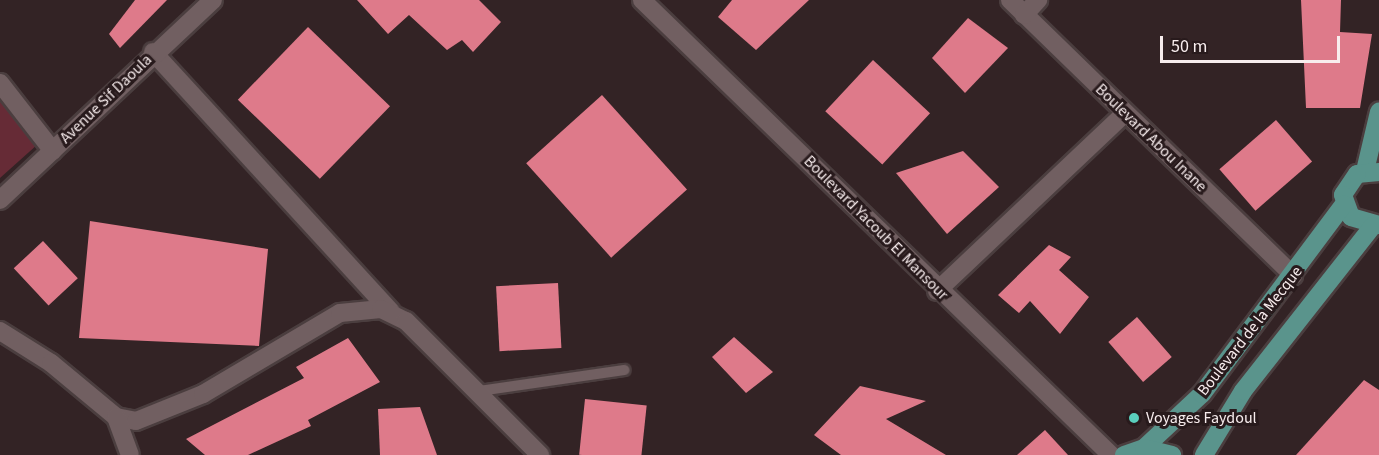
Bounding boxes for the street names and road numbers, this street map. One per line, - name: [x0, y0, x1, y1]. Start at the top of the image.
- street label: Avenue Sif Daoula: [56, 50, 156, 148]
- street label: Boulevard Abou Inane: [1091, 80, 1211, 196]
- street label: Boulevard Yacoub El Mansour: [800, 152, 952, 304]
- street label: Boulevard de la Mecque: [1193, 262, 1307, 400]

